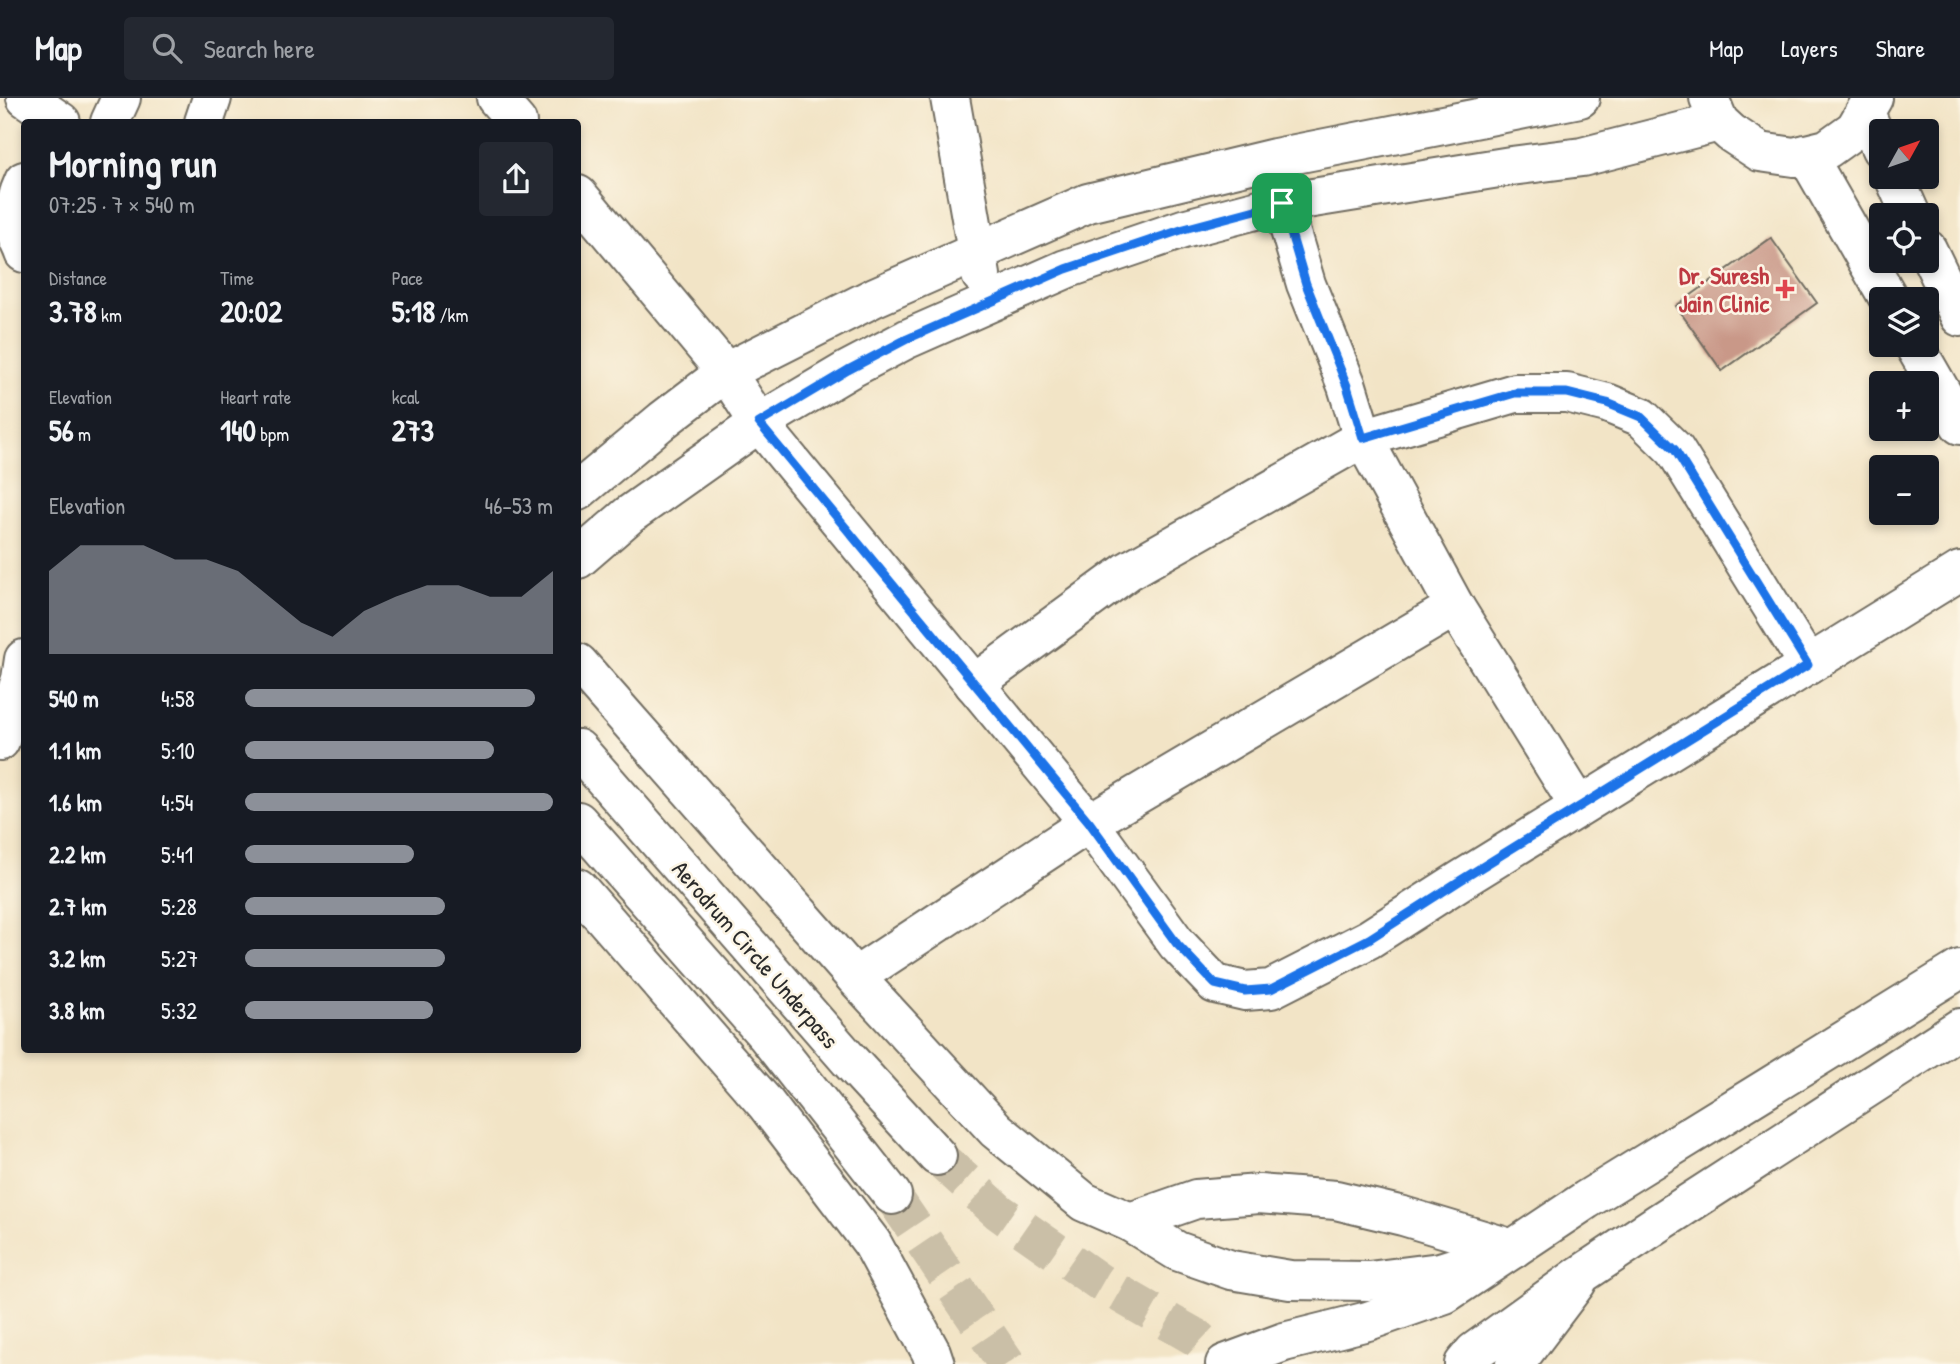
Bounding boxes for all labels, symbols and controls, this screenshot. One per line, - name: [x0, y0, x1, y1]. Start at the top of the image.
- search box: [124, 17, 614, 80]
- text: Map: [35, 26, 82, 70]
- icon: search: [148, 29, 186, 67]
- text: Search here: [204, 31, 315, 66]
- text: Map: [1709, 32, 1743, 64]
- text: Layers: [1781, 32, 1838, 64]
- text: Share: [1876, 32, 1925, 64]
- north arrow: [1869, 119, 1939, 189]
- map controls: [1869, 119, 1939, 525]
- text: Morning run: [49, 137, 217, 189]
- button: share: [479, 142, 553, 216]
- pin: [1252, 173, 1312, 233]
- icon: arrive: [1263, 184, 1301, 222]
- text: 07:25 · 7 × 540 m: [49, 189, 195, 220]
- button: locate: [1869, 203, 1939, 273]
- place label: Dr. Suresh Jain Clinic: [1679, 259, 1770, 319]
- text: Distance: [49, 265, 107, 291]
- text: Time: [220, 265, 254, 291]
- text: Pace: [392, 265, 423, 291]
- marker: Dr. Suresh Jain Clinic: [1775, 279, 1795, 299]
- button: layers: [1869, 287, 1939, 357]
- text: 3.78: [49, 291, 97, 331]
- text: 20:02: [220, 291, 282, 331]
- text: 5:18: [392, 291, 435, 331]
- text: km: [97, 302, 122, 328]
- text: /km: [435, 302, 468, 328]
- button: +: [1869, 371, 1939, 441]
- text: Elevation: [49, 384, 112, 410]
- text: Heart rate: [220, 384, 291, 410]
- text: kcal: [392, 384, 419, 410]
- text: 56: [49, 410, 74, 450]
- text: 140: [220, 410, 256, 450]
- text: 273: [392, 410, 434, 450]
- text: m: [74, 421, 91, 447]
- text: bpm: [256, 421, 289, 447]
- button: −: [1869, 455, 1939, 525]
- text: Elevation: [49, 490, 125, 521]
- text: 46–53 m: [485, 490, 553, 521]
- text: 540 m: [49, 683, 99, 714]
- text: 4:58: [161, 683, 195, 714]
- text: 1.1 km: [49, 735, 101, 766]
- text: 5:10: [161, 735, 195, 766]
- text: 1.6 km: [49, 787, 102, 818]
- text: 4:54: [161, 787, 193, 818]
- text: 2.2 km: [49, 839, 106, 870]
- text: 5:41: [161, 839, 193, 870]
- street label: Aerodrum Circle Underpass: [665, 853, 847, 1055]
- text: 2.7 km: [49, 891, 107, 922]
- text: 5:28: [161, 891, 197, 922]
- text: 3.2 km: [49, 943, 105, 974]
- text: 5:27: [161, 943, 198, 974]
- text: 3.8 km: [49, 995, 105, 1026]
- text: 5:32: [161, 995, 197, 1026]

